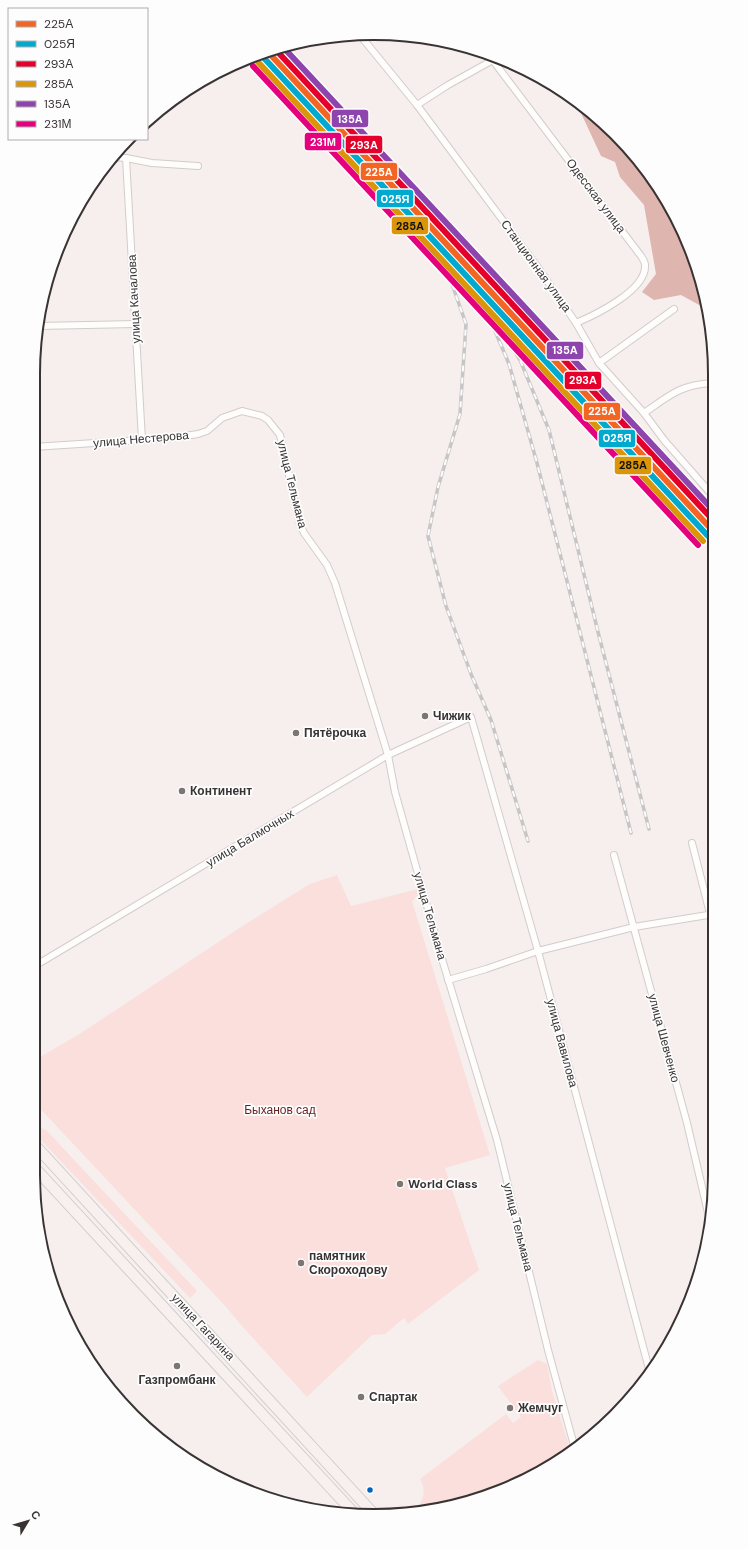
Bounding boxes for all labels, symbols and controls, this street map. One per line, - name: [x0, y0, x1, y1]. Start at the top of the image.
- legend: [8, 8, 148, 140]
- text: 225А: [44, 16, 73, 32]
- text: 025Я: [44, 36, 75, 52]
- text: 293А: [44, 56, 73, 72]
- text: 285А: [44, 76, 73, 92]
- text: 135А: [44, 96, 70, 112]
- line badge: 135А: [331, 109, 369, 128]
- text: 135А: [337, 112, 363, 126]
- text: 231М: [44, 116, 72, 132]
- line badge: 231М: [304, 132, 342, 151]
- text: 231М: [310, 135, 336, 149]
- line badge: 293А: [345, 135, 383, 154]
- text: 293А: [350, 138, 378, 152]
- street label: Одесская улица: [563, 155, 630, 237]
- line badge: 225А: [360, 162, 398, 181]
- text: 225А: [365, 165, 393, 179]
- line badge: 025Я: [376, 189, 414, 208]
- text: 025Я: [381, 192, 409, 206]
- line badge: 285А: [391, 216, 429, 235]
- street label: Станционная улица: [497, 217, 575, 316]
- text: 285А: [396, 219, 424, 233]
- street label: улица Качалова: [124, 254, 144, 344]
- line badge: 135А: [546, 341, 584, 360]
- text: 135А: [552, 343, 578, 357]
- line badge: 293А: [564, 371, 602, 390]
- text: 293А: [569, 373, 597, 387]
- line badge: 225А: [583, 402, 621, 421]
- text: 225А: [588, 404, 616, 418]
- street label: улица Нестерова: [93, 427, 190, 451]
- line badge: 025Я: [598, 429, 636, 448]
- text: 025Я: [603, 431, 631, 445]
- street label: улица Тельмана: [273, 438, 311, 530]
- line badge: 285А: [614, 456, 652, 475]
- text: 285А: [619, 458, 647, 472]
- place label: Чижик: [433, 708, 472, 724]
- marker: Чижик: [420, 711, 430, 721]
- place label: Пятёрочка: [304, 725, 367, 741]
- marker: Пятёрочка: [291, 728, 301, 738]
- place label: Континент: [190, 783, 252, 799]
- marker: Континент: [177, 786, 187, 796]
- street label: улица Балмочных: [203, 805, 297, 871]
- street label: улица Тельмана: [410, 870, 450, 962]
- street label: улица Шевченко: [644, 992, 684, 1084]
- street label: улица Вавилова: [543, 997, 582, 1089]
- park label: Быханов сад: [244, 1102, 316, 1118]
- place label: World Class: [408, 1176, 478, 1192]
- marker: World Class: [395, 1179, 405, 1189]
- street label: улица Тельмана: [499, 1181, 537, 1273]
- place label: памятник Скороходову: [309, 1248, 388, 1278]
- marker: памятник Скороходову: [296, 1258, 306, 1268]
- street label: улица Гагарина: [168, 1290, 238, 1364]
- marker: Газпромбанк: [172, 1361, 182, 1371]
- place label: Газпромбанк: [138, 1372, 217, 1388]
- place label: Спартак: [369, 1389, 418, 1405]
- marker: Спартак: [356, 1392, 366, 1402]
- place label: Жемчуг: [517, 1400, 563, 1416]
- marker: Жемчуг: [505, 1403, 515, 1413]
- unlabelled marker: [365, 1485, 375, 1495]
- north arrow: [8, 1501, 48, 1541]
- text: С: [28, 1507, 44, 1522]

